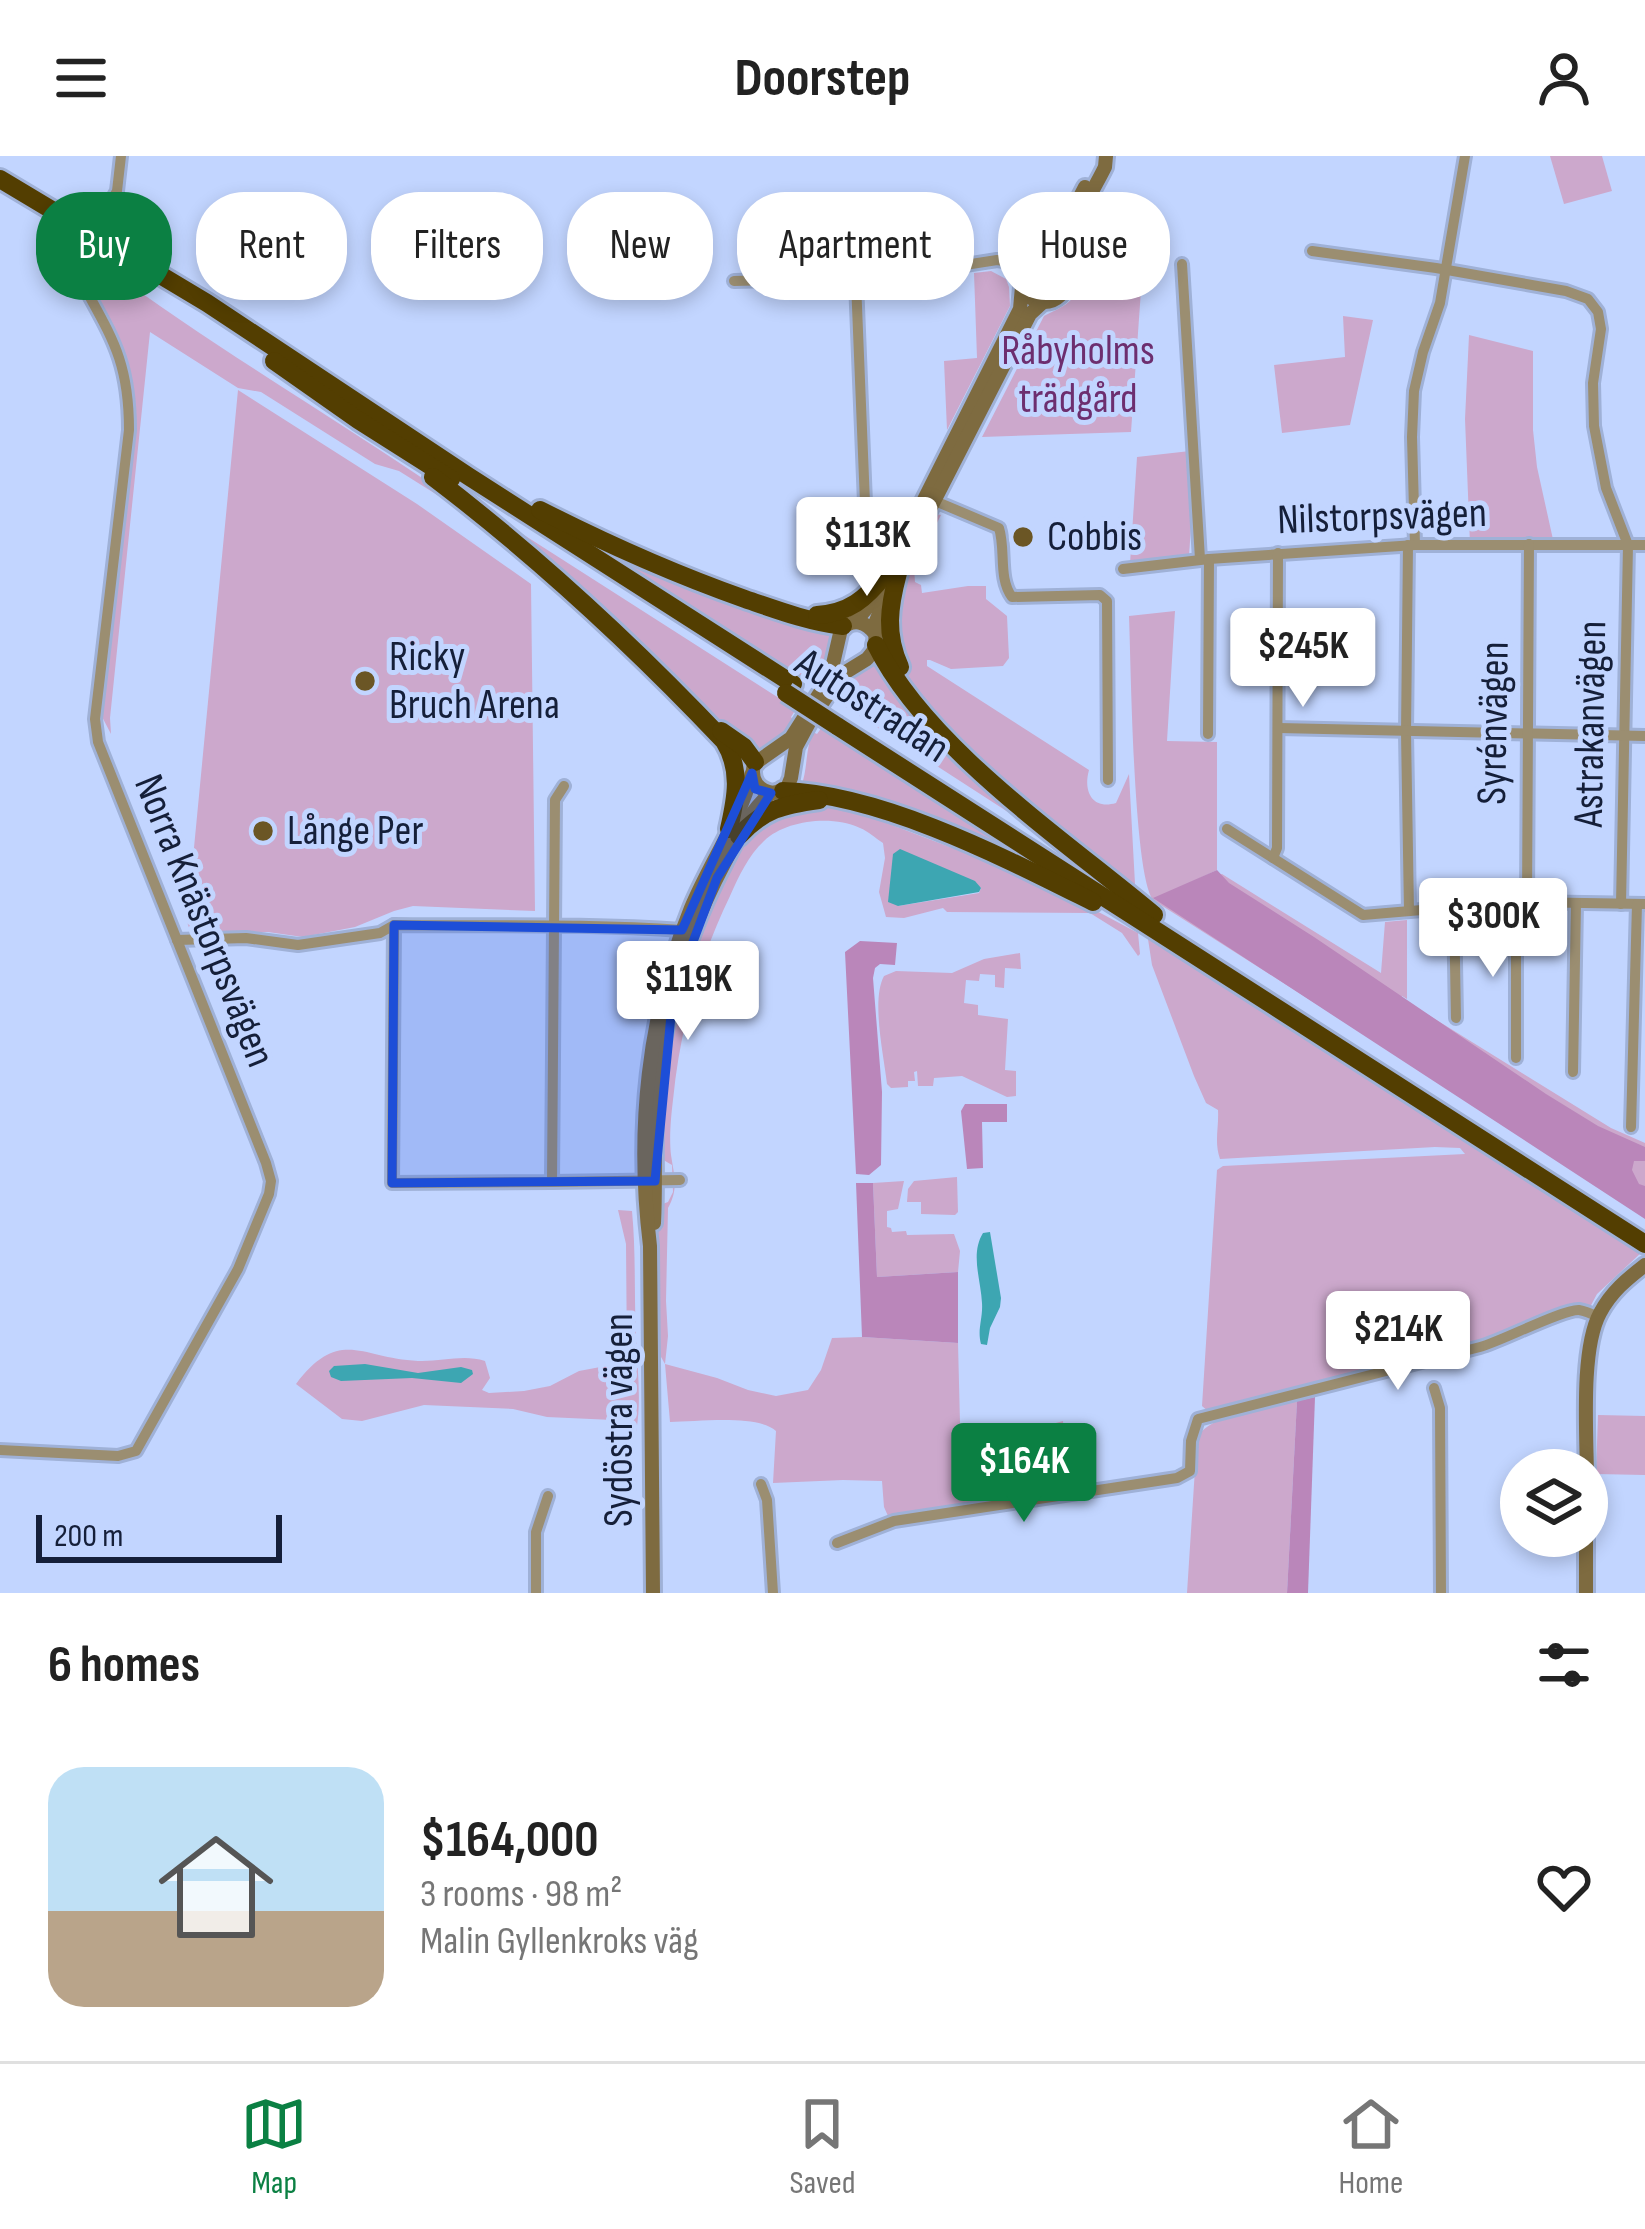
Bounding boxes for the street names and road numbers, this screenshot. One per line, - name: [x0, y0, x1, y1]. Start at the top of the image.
- street label: Nilstorpsvägen: [1276, 488, 1488, 546]
- street label: Astrakanvägen: [1564, 620, 1618, 829]
- street label: Autostradan: [785, 637, 958, 774]
- street label: Syrénvägen: [1467, 641, 1521, 805]
- street label: Norra Knästorpsvägen: [122, 767, 286, 1075]
- street label: Sydöstra vägen: [594, 1313, 645, 1527]

